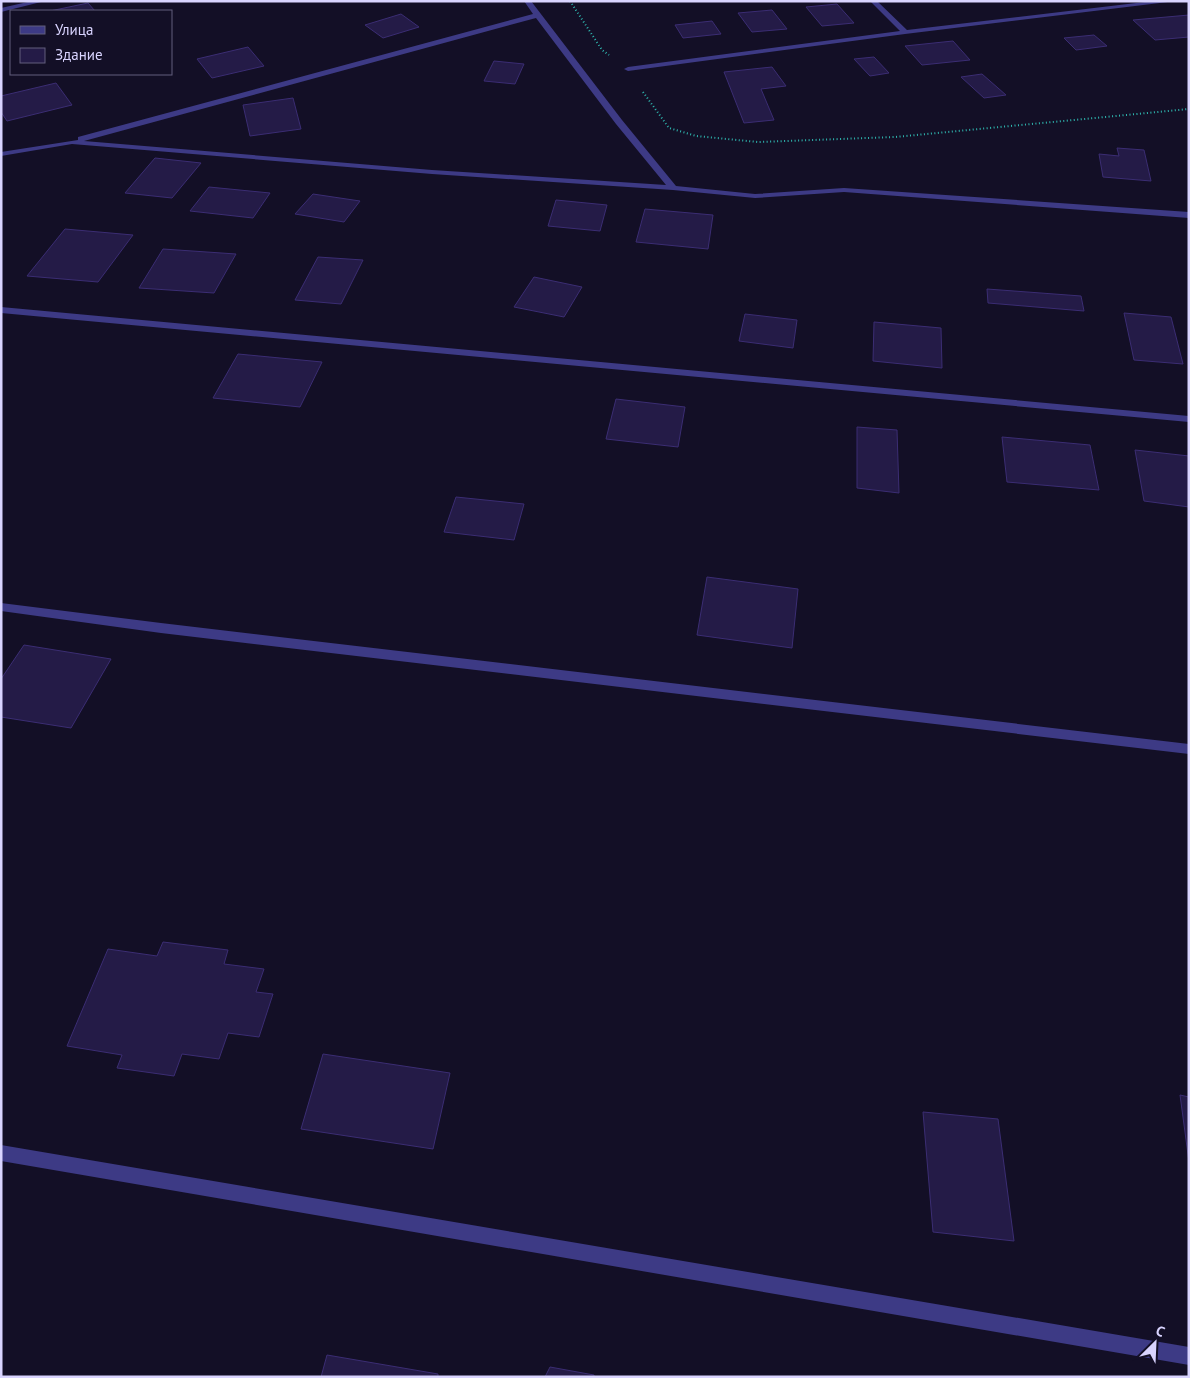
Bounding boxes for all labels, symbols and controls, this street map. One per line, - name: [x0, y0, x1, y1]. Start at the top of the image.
- legend: [10, 10, 172, 75]
- text: Улица: [55, 20, 93, 39]
- text: Здание: [55, 45, 103, 64]
- north arrow: [1130, 1318, 1180, 1368]
- text: С: [1153, 1321, 1168, 1341]

